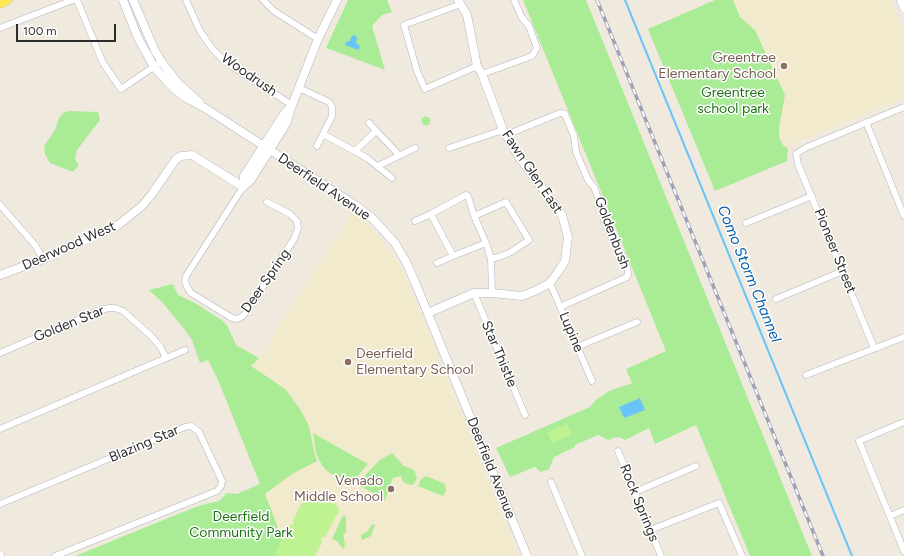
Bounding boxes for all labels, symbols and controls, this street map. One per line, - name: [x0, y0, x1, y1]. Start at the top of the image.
- scale bar: [18, 16, 118, 42]
- text: 100 m: [23, 24, 57, 38]
- street label: Woodrush: [218, 50, 280, 100]
- place label: Greentree Elementary School: [658, 50, 776, 82]
- marker: Greentree Elementary School: [779, 61, 789, 71]
- park label: Greentree school park: [697, 85, 769, 118]
- street label: Fawn Glen East: [498, 127, 566, 217]
- street label: Deerfield Avenue: [275, 150, 373, 224]
- street label: Goldenbush: [591, 195, 633, 271]
- water label: Como Storm Channel: [713, 203, 785, 345]
- street label: Pioneer Street: [810, 206, 860, 296]
- street label: Deerwood West: [20, 218, 118, 274]
- street label: Deer Spring: [238, 246, 294, 316]
- street label: Golden Star: [31, 302, 107, 346]
- street label: Lupine: [555, 309, 587, 355]
- street label: Star Thistle: [477, 318, 521, 390]
- place label: Deerfield Elementary School: [356, 346, 474, 378]
- marker: Deerfield Elementary School: [343, 357, 353, 367]
- street label: Deerfield Avenue: [463, 415, 519, 521]
- street label: Blazing Star: [107, 422, 181, 466]
- street label: Rock Springs: [616, 462, 662, 544]
- place label: Venado Middle School: [294, 473, 383, 506]
- marker: Venado Middle School: [386, 484, 396, 494]
- park label: Deerfield Community Park: [189, 509, 293, 542]

